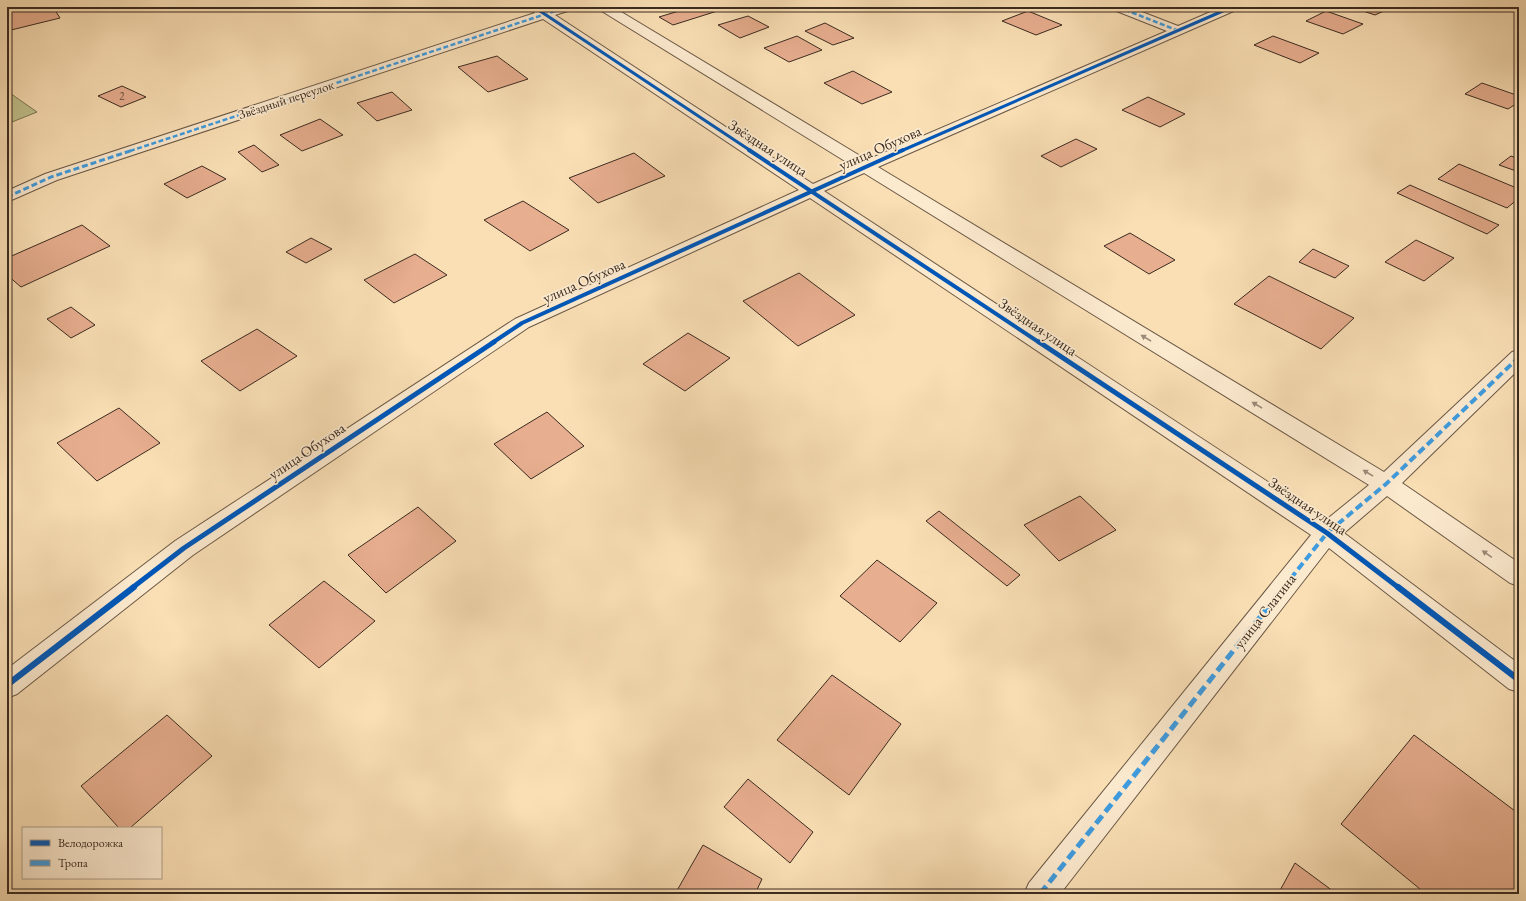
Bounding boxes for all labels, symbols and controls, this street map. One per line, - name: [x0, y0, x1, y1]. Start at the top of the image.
- street label: Звёздный переулок: [236, 76, 337, 123]
- house number: 2: [119, 89, 125, 103]
- street label: Звёздная улица: [725, 115, 811, 180]
- street label: улица Обухова: [835, 121, 924, 174]
- street label: улица Обухова: [539, 254, 628, 307]
- street label: Звёздная улица: [995, 293, 1081, 360]
- one-way arrow: [1140, 334, 1152, 341]
- one-way arrow: [1251, 402, 1263, 409]
- street label: улица Обухова: [265, 418, 349, 483]
- one-way arrow: [1363, 469, 1373, 477]
- street label: Звёздная улица: [1265, 472, 1351, 539]
- one-way arrow: [1482, 550, 1492, 558]
- street label: улица Слатина: [1229, 569, 1300, 652]
- legend: [22, 827, 162, 879]
- text: Велодорожка: [58, 835, 123, 851]
- text: Тропа: [58, 855, 88, 871]

